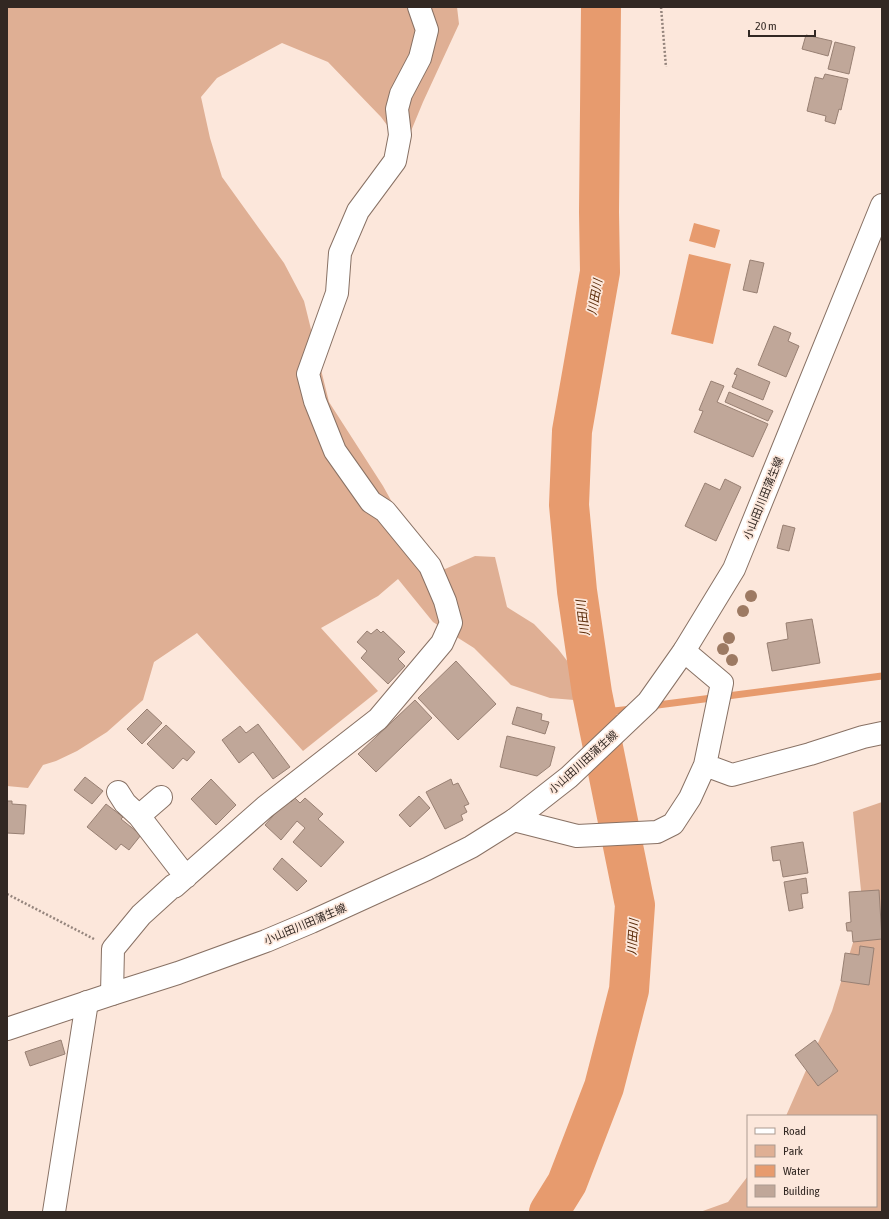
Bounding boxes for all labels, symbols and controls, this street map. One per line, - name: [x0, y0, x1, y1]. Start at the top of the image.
- scale bar: [749, 12, 815, 38]
- text: 20 m: [755, 19, 777, 33]
- water label: 川田川: [585, 276, 605, 316]
- street label: 小山田川田蒲生線: [741, 455, 785, 541]
- water label: 川田川: [574, 597, 592, 637]
- street label: 小山田川田蒲生線: [546, 728, 620, 796]
- street label: 小山田川田蒲生線: [262, 901, 348, 947]
- water label: 川田川: [625, 917, 641, 955]
- legend: [747, 1115, 877, 1207]
- text: Road: [783, 1124, 806, 1138]
- text: Park: [783, 1144, 804, 1158]
- text: Water: [783, 1164, 810, 1178]
- text: Building: [783, 1184, 821, 1198]

